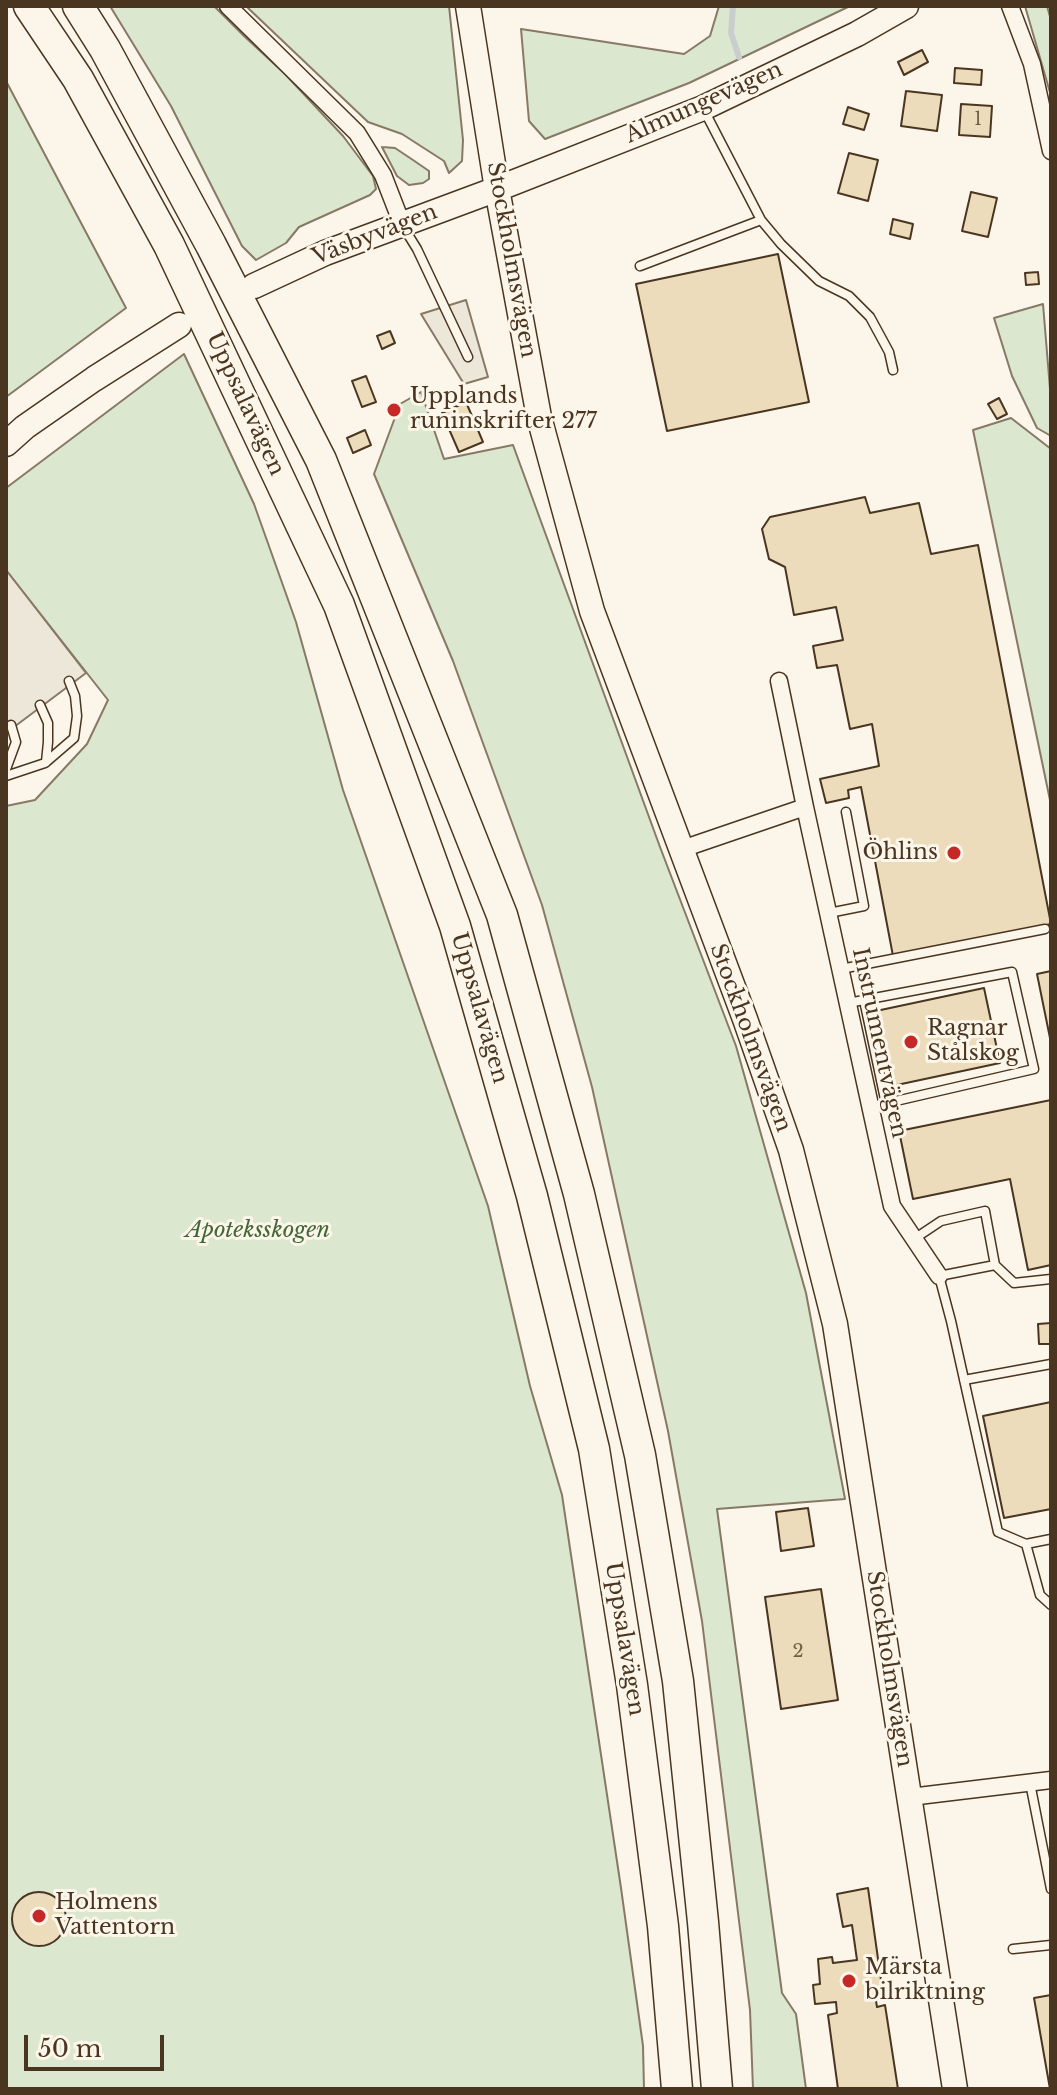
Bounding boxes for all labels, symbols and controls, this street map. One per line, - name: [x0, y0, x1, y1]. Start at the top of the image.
- street label: Almungevägen: [621, 57, 787, 149]
- house number: 1: [974, 109, 982, 131]
- street label: Stockholmsvägen: [481, 160, 541, 360]
- street label: Väsbyvägen: [309, 199, 441, 271]
- street label: Uppsalavägen: [200, 328, 290, 480]
- place label: Upplands runinskrifter 277: [410, 384, 597, 436]
- marker: Upplands runinskrifter 277: [385, 401, 403, 419]
- place label: Öhlins: [862, 840, 938, 866]
- marker: Öhlins: [945, 844, 963, 862]
- street label: Uppsalavägen: [445, 930, 513, 1086]
- street label: Stockholmsvägen: [704, 940, 796, 1136]
- street label: Instrumentvägen: [846, 946, 912, 1140]
- place label: Ragnar Stålskog: [927, 1016, 1019, 1068]
- marker: Ragnar Stålskog: [902, 1033, 920, 1051]
- park label: Apoteksskogen: [186, 1218, 330, 1244]
- street label: Uppsalavägen: [599, 1560, 649, 1718]
- street label: Stockholmsvägen: [860, 1569, 918, 1769]
- house number: 2: [792, 1641, 804, 1663]
- place label: Holmens Vattentorn: [55, 1890, 175, 1942]
- marker: Holmens Vattentorn: [30, 1907, 48, 1925]
- place label: Märsta bilriktning: [865, 1955, 985, 2006]
- marker: Märsta bilriktning: [840, 1972, 858, 1990]
- scale bar: [28, 2019, 168, 2069]
- text: 50 m: [38, 2034, 101, 2063]

